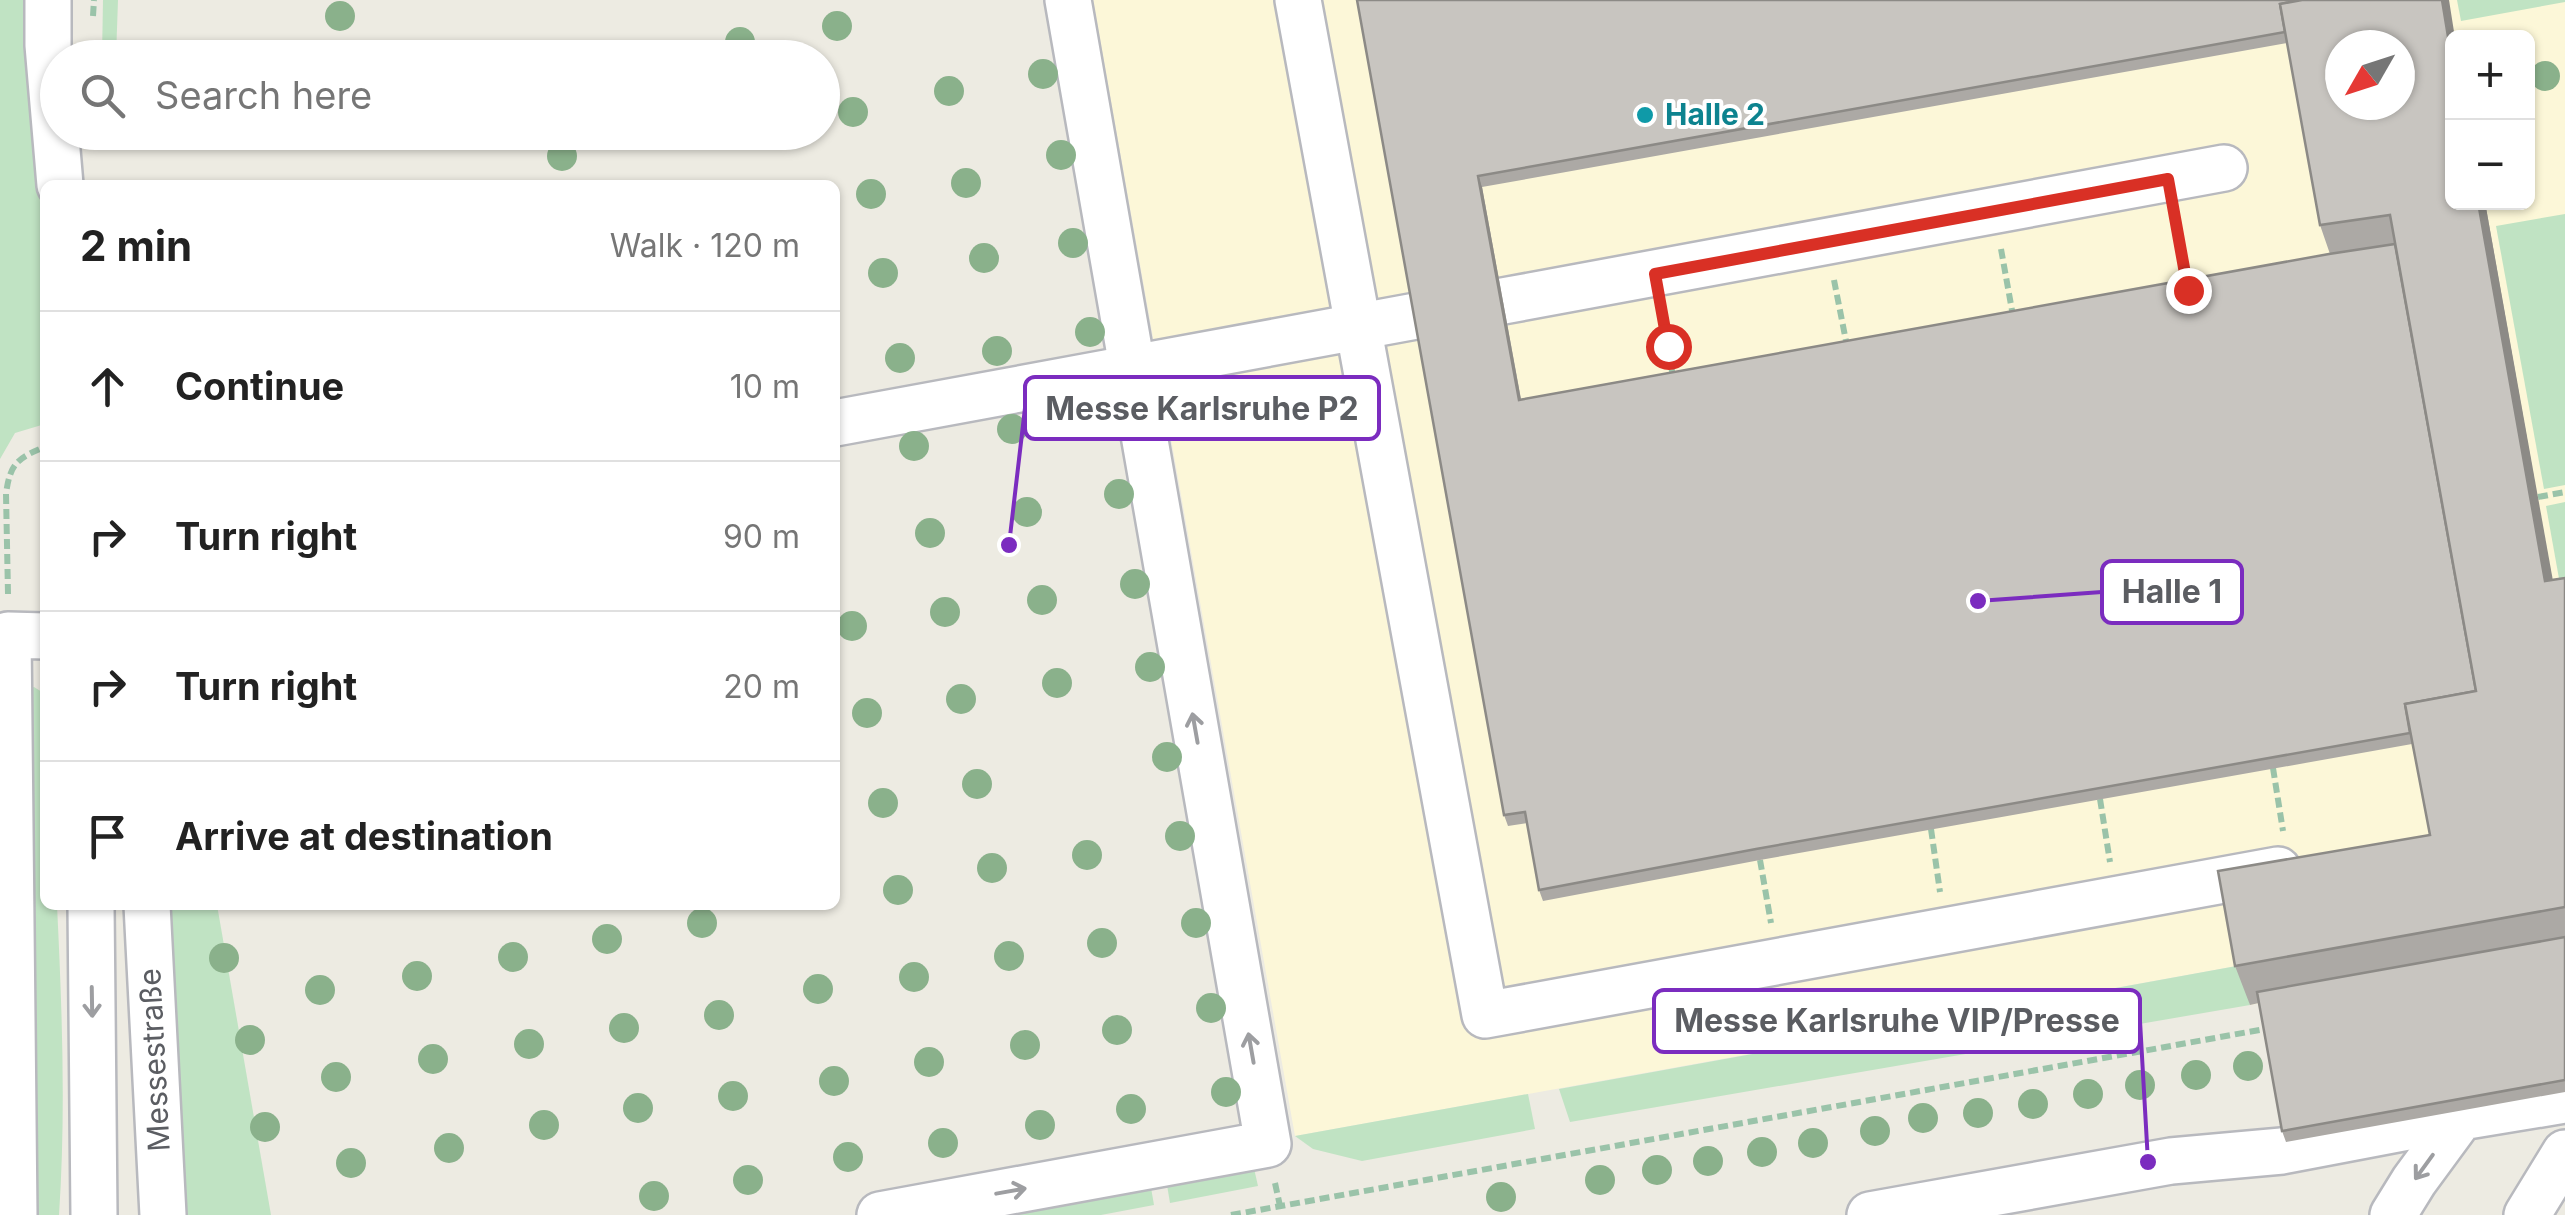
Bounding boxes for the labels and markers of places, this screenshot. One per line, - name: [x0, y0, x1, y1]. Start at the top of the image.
- place label: Halle 2: [1665, 96, 1765, 132]
- marker: Halle 2: [1634, 104, 1656, 126]
- callout: Messe Karlsruhe P2: [1025, 377, 1379, 439]
- callout: Halle 1: [2102, 561, 2242, 623]
- callout: Messe Karlsruhe VIP/Presse: [1654, 990, 2140, 1052]

